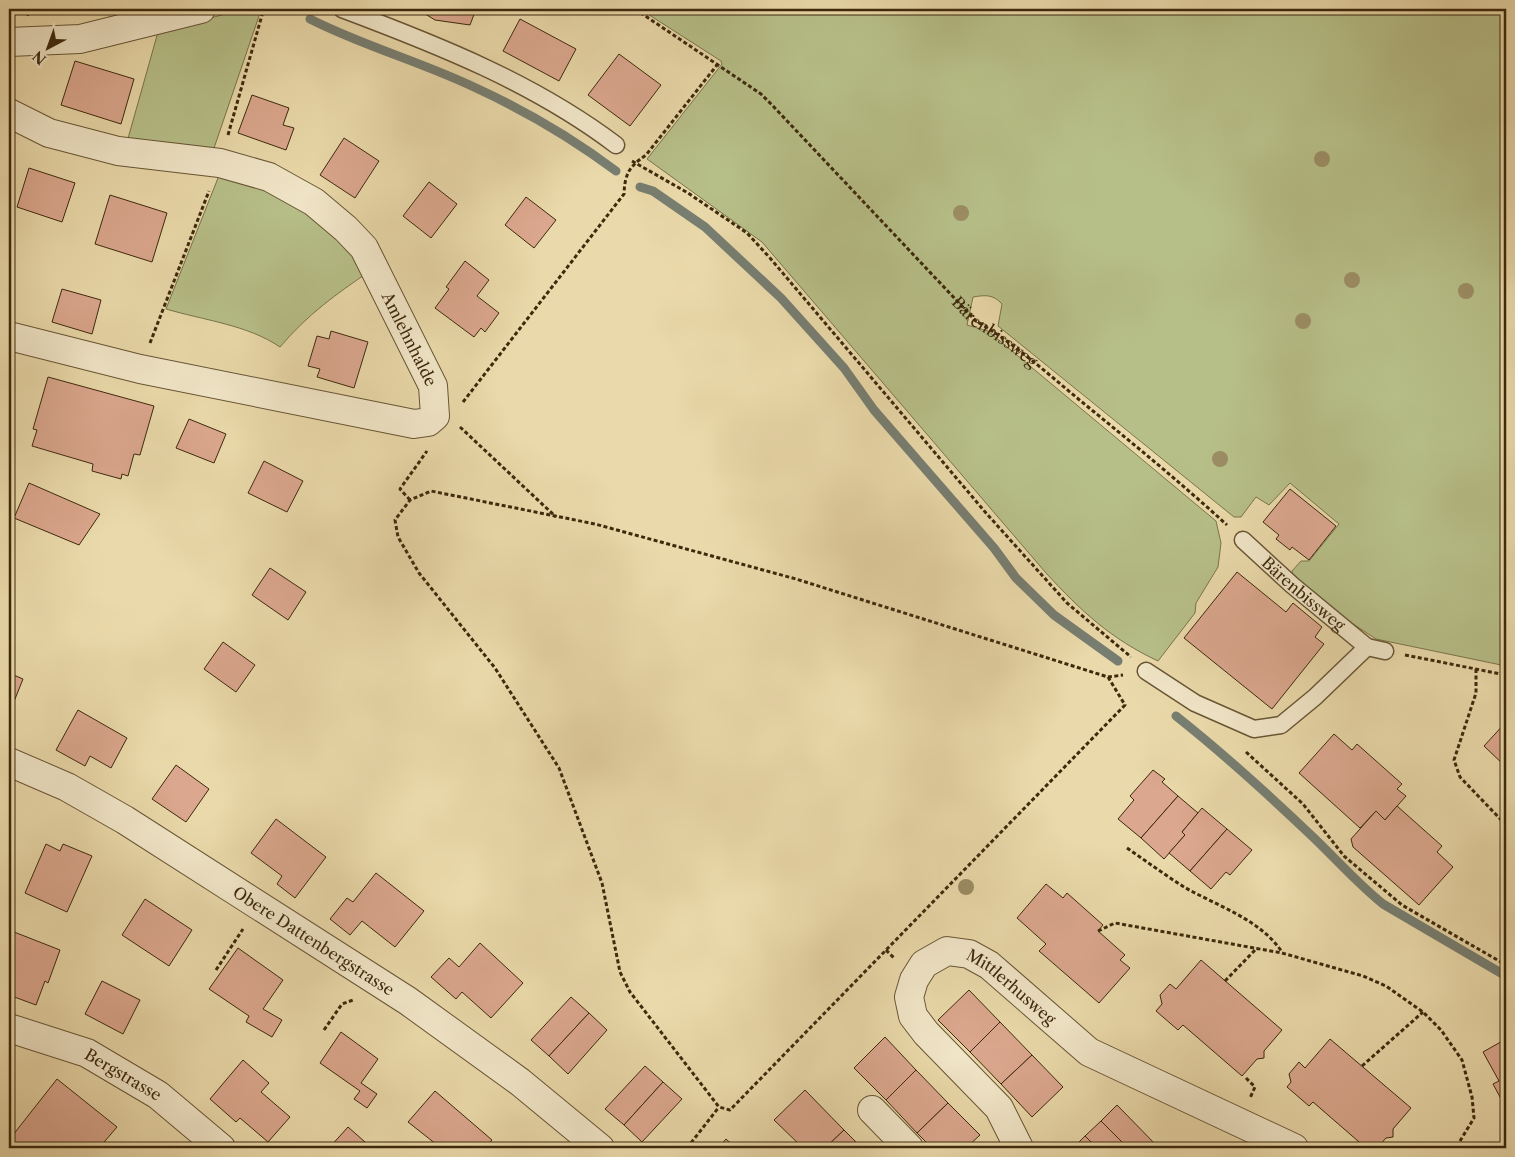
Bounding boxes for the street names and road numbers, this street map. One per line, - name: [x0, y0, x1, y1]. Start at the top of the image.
- street label: Amlehnhalde: [377, 288, 441, 389]
- street label: Bärenbissweg: [948, 292, 1042, 372]
- street label: Bärenbissweg: [1258, 552, 1350, 635]
- street label: Obere Dattenbergstrasse: [229, 882, 398, 1000]
- street label: Mittlerhusweg: [963, 945, 1061, 1029]
- street label: Bergstrasse: [81, 1044, 165, 1105]

